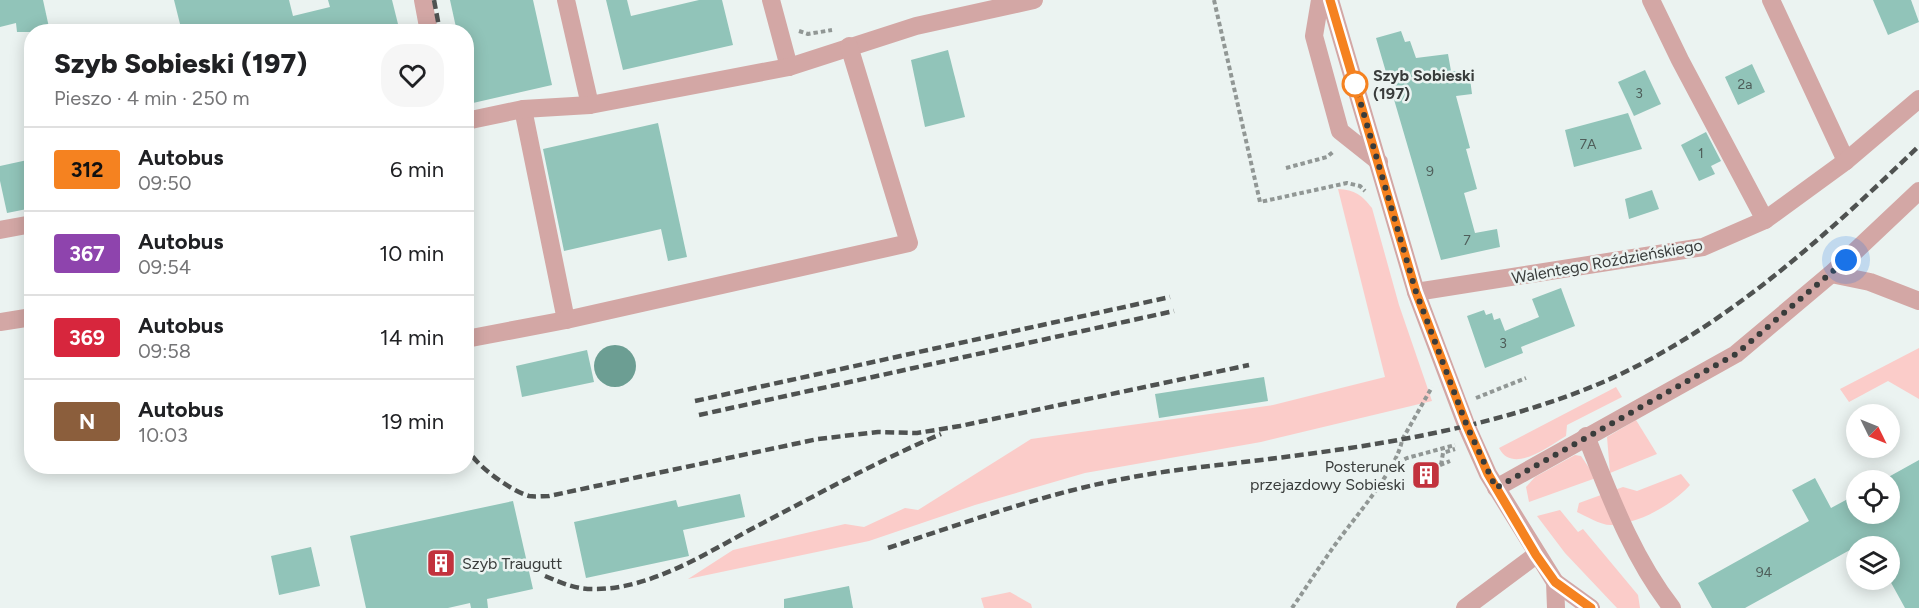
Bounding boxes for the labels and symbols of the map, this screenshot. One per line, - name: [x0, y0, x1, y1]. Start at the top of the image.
- place label: Szyb Sobieski (197): [1373, 66, 1475, 103]
- marker: Szyb Sobieski (197): [1342, 71, 1368, 97]
- house number: 2a: [1738, 76, 1752, 93]
- house number: 3: [1635, 85, 1643, 102]
- house number: 7A: [1580, 136, 1597, 153]
- house number: 1: [1698, 145, 1704, 162]
- house number: 9: [1426, 163, 1434, 180]
- house number: 7: [1463, 232, 1471, 249]
- street label: Walentego Roździeńskiego: [1510, 235, 1704, 288]
- your location: [1831, 245, 1861, 275]
- house number: 3: [1499, 335, 1507, 352]
- north arrow: [1846, 404, 1900, 458]
- place label: Posterunek przejazdowy Sobieski: [1250, 457, 1405, 494]
- building icon: Posterunek przejazdowy Sobieski: [1410, 459, 1442, 491]
- building icon: Szyb Traugutt: [425, 547, 457, 579]
- place label: Szyb Traugutt: [462, 554, 562, 573]
- house number: 94: [1756, 564, 1773, 581]

